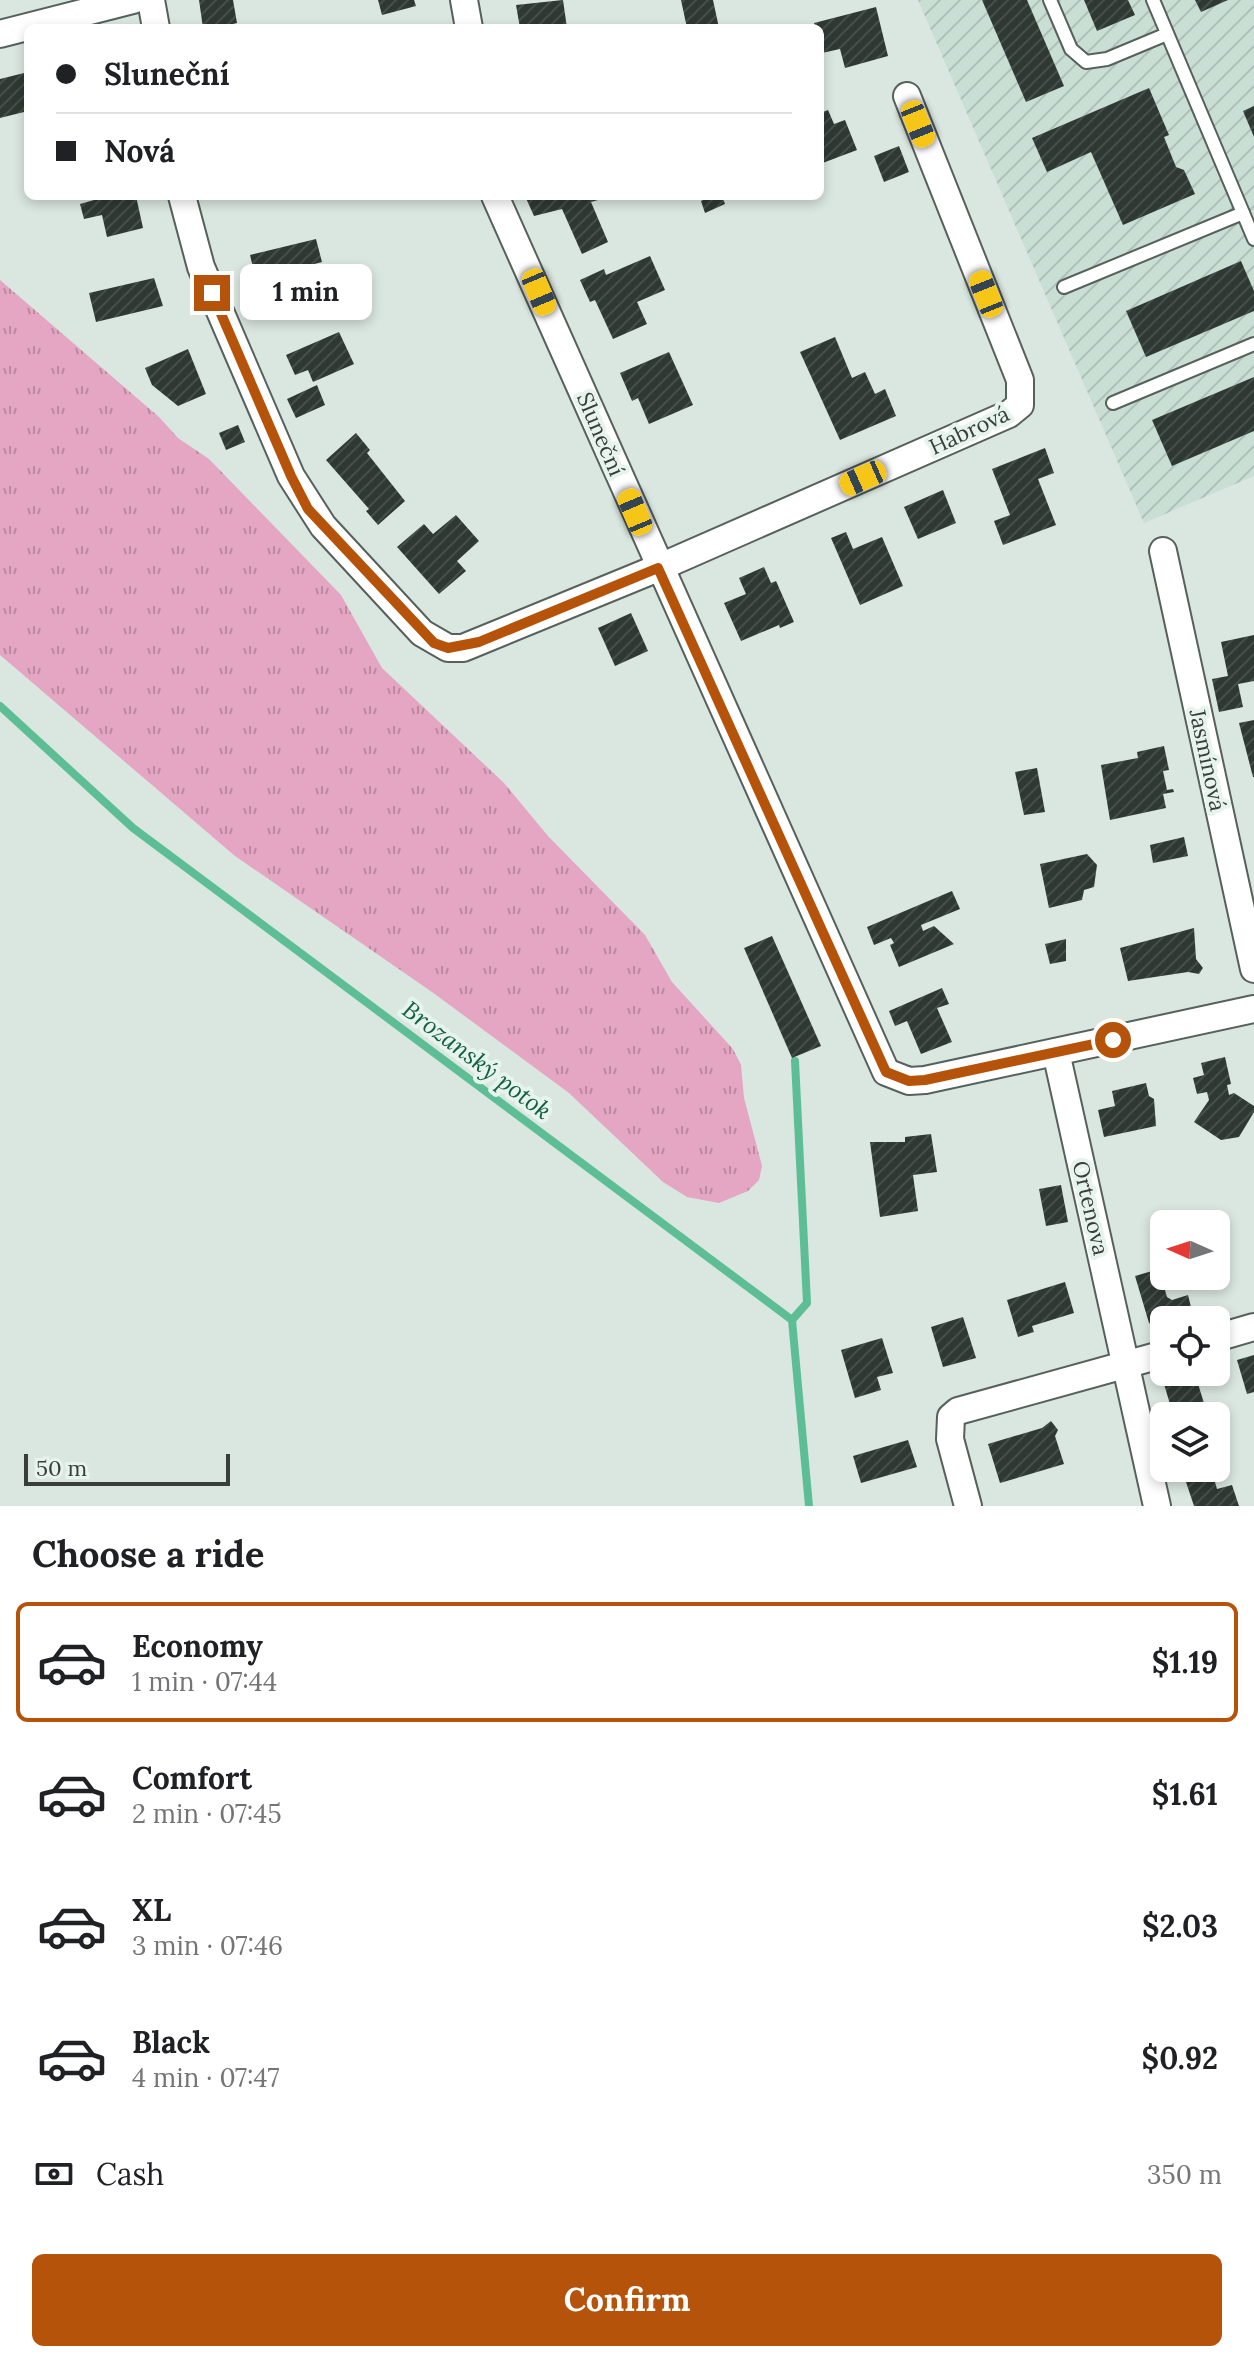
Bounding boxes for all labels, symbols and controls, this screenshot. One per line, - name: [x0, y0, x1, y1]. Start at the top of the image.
- text: Sluneční: [104, 55, 229, 93]
- car: [898, 97, 938, 151]
- text: Nová: [104, 132, 175, 170]
- callout: 1 min: [240, 265, 372, 321]
- car: [519, 265, 559, 319]
- car: [966, 267, 1006, 321]
- route end: [194, 275, 230, 311]
- text: 1 min: [273, 275, 339, 308]
- street label: Sluneční: [571, 388, 631, 480]
- street label: Habrová: [924, 399, 1014, 461]
- car: [836, 457, 890, 499]
- car: [615, 485, 655, 539]
- street label: Jasmínová: [1183, 705, 1232, 814]
- water label: Brozanský potok: [396, 994, 558, 1126]
- route start: [1095, 1022, 1131, 1058]
- street label: Ortenova: [1067, 1158, 1115, 1258]
- north arrow: [1150, 1210, 1230, 1290]
- map controls: [1150, 1210, 1230, 1482]
- button: locate: [1150, 1306, 1230, 1386]
- button: layers: [1150, 1402, 1230, 1482]
- scale bar: [24, 1450, 230, 1486]
- text: 50 m: [36, 1454, 87, 1482]
- text: Choose a ride: [32, 1531, 264, 1577]
- icon: car: [36, 1626, 108, 1698]
- text: Economy: [132, 1627, 263, 1665]
- text: $1.19: [1152, 1643, 1218, 1681]
- text: 1 min · 07:44: [132, 1665, 277, 1698]
- icon: car: [36, 1758, 108, 1830]
- text: Comfort: [132, 1759, 252, 1797]
- text: $1.61: [1152, 1775, 1218, 1813]
- text: 2 min · 07:45: [132, 1797, 282, 1830]
- icon: car: [36, 1890, 108, 1962]
- text: XL: [132, 1891, 171, 1929]
- text: $2.03: [1142, 1907, 1218, 1945]
- text: 3 min · 07:46: [132, 1929, 283, 1962]
- icon: car: [36, 2022, 108, 2094]
- text: Black: [132, 2023, 210, 2061]
- text: $0.92: [1142, 2039, 1218, 2077]
- text: 4 min · 07:47: [132, 2061, 280, 2094]
- icon: cash: [32, 2152, 76, 2196]
- text: Cash: [96, 2155, 164, 2193]
- text: 350 m: [1147, 2158, 1222, 2191]
- button: Confirm: [32, 2254, 1222, 2346]

